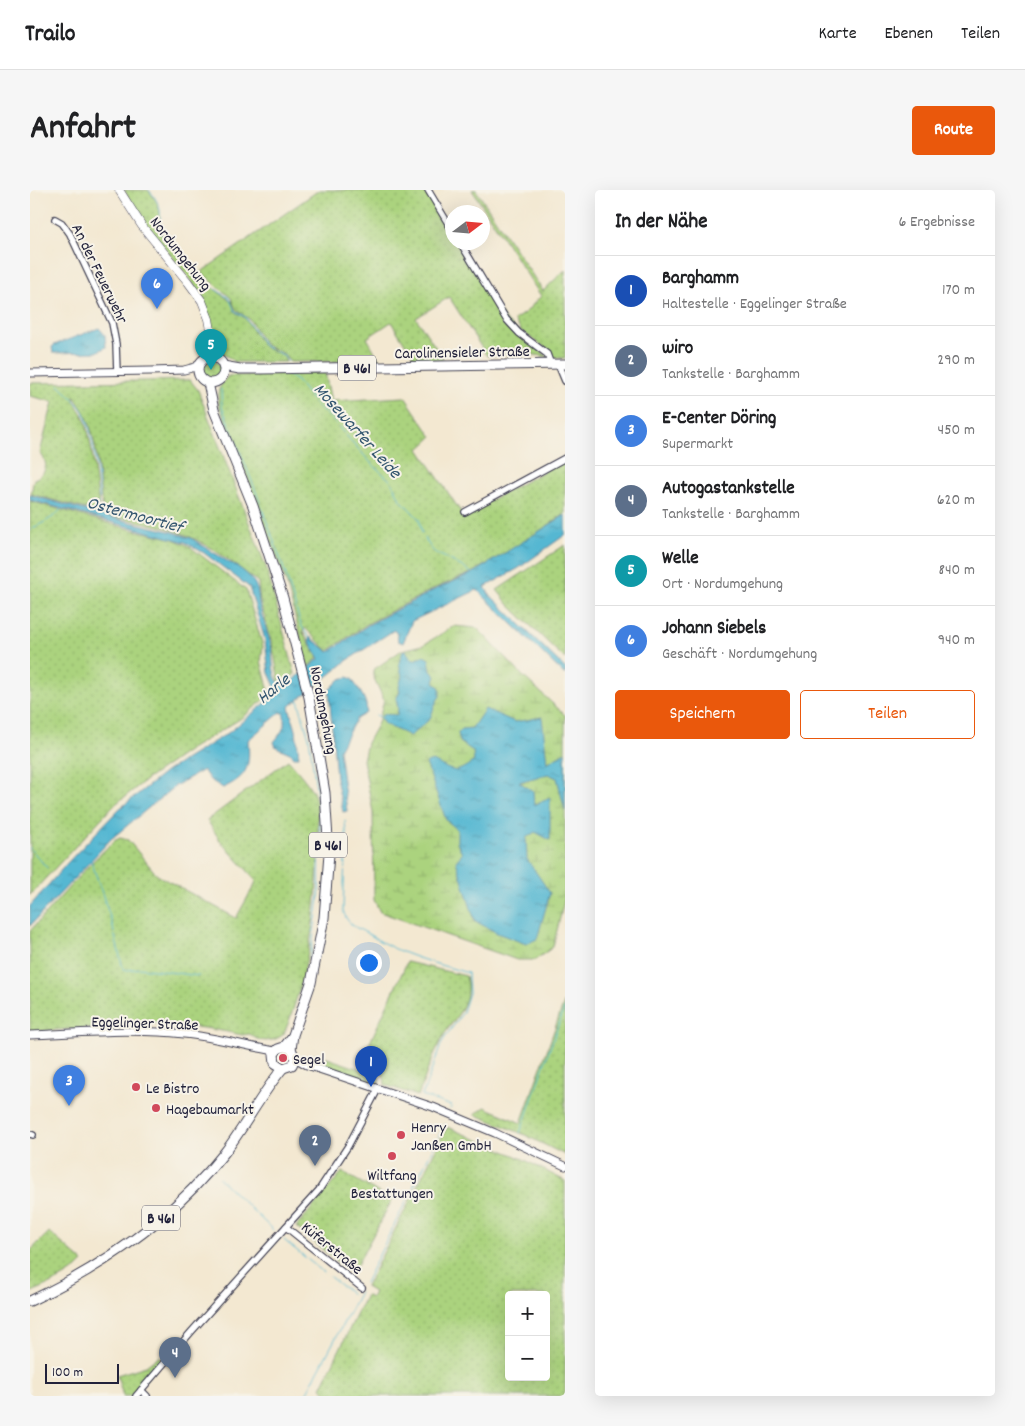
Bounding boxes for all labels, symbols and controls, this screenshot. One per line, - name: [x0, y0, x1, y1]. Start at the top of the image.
- text: Trailo: [25, 18, 76, 52]
- text: Karte: [819, 22, 857, 47]
- text: Ebenen: [885, 22, 933, 47]
- text: Teilen: [961, 22, 1000, 47]
- text: Anfahrt: [30, 105, 136, 155]
- button: Route: [912, 106, 995, 155]
- north arrow: [445, 205, 490, 250]
- text: In der Nähe: [615, 208, 707, 238]
- text: 6 Ergebnisse: [898, 211, 975, 234]
- street label: Nordumgehung: [144, 212, 216, 297]
- street label: An der Feuerwehr: [65, 220, 133, 328]
- text: Barghamm: [662, 266, 739, 293]
- pin: 6: [141, 268, 173, 309]
- text: 1: [629, 279, 633, 302]
- text: 170 m: [942, 279, 975, 302]
- text: Haltestelle · Eggelinger Straße: [662, 293, 847, 316]
- pin: 5: [195, 329, 227, 370]
- text: wiro: [662, 336, 693, 363]
- street label: Carolinensieler Straße: [394, 341, 530, 366]
- text: 2: [628, 349, 635, 372]
- text: 290 m: [937, 349, 975, 372]
- road number: B 461: [338, 356, 376, 380]
- text: Tankstelle · Barghamm: [662, 363, 800, 386]
- water label: Mosewarfer Leide: [306, 378, 407, 486]
- text: E-Center Döring: [662, 406, 776, 433]
- text: 3: [627, 419, 635, 442]
- text: 450 m: [938, 419, 975, 442]
- text: Supermarkt: [662, 433, 733, 456]
- text: Autogastankstelle: [662, 476, 795, 503]
- text: 4: [628, 489, 634, 512]
- text: 620 m: [937, 489, 975, 512]
- water label: Ostermoortief: [84, 492, 189, 542]
- text: Tankstelle · Barghamm: [662, 503, 800, 526]
- text: Welle: [662, 546, 699, 573]
- text: 5: [627, 559, 635, 582]
- text: 840 m: [939, 559, 975, 582]
- text: Ort · Nordumgehung: [662, 573, 783, 596]
- text: Johann Siebels: [662, 616, 766, 643]
- text: 6: [627, 629, 635, 652]
- text: 940 m: [938, 629, 975, 652]
- text: Geschäft · Nordumgehung: [662, 643, 817, 666]
- street label: Nordumgehung: [303, 665, 342, 756]
- water label: Harle: [253, 668, 297, 711]
- button: Speichern: [615, 690, 790, 739]
- button: Teilen: [800, 690, 975, 739]
- road number: B 461: [309, 832, 347, 858]
- your location: [356, 950, 382, 976]
- street label: Eggelinger Straße: [91, 1011, 199, 1038]
- pin: 1: [355, 1046, 387, 1087]
- place label: Segel: [293, 1049, 325, 1072]
- marker: Segel: [277, 1052, 289, 1064]
- pin: 3: [53, 1065, 85, 1106]
- place label: Le Bistro: [146, 1078, 199, 1101]
- marker: Le Bistro: [130, 1081, 142, 1093]
- place label: Hagebaumarkt: [166, 1099, 254, 1122]
- marker: Hagebaumarkt: [150, 1102, 162, 1114]
- place label: Henry Janßen GmbH: [411, 1117, 492, 1158]
- pin: 2: [299, 1125, 331, 1166]
- marker: Henry Janßen GmbH: [395, 1129, 407, 1141]
- marker: Wiltfang Bestattungen: [386, 1150, 398, 1162]
- place label: Wiltfang Bestattungen: [351, 1165, 433, 1206]
- road number: B 461: [142, 1206, 180, 1230]
- street label: Küferstraße: [296, 1217, 367, 1281]
- map controls: [505, 1291, 550, 1381]
- button: +: [505, 1291, 550, 1336]
- button: −: [505, 1336, 550, 1381]
- pin: 4: [159, 1337, 191, 1378]
- scale bar: [45, 1361, 119, 1384]
- text: 100 m: [52, 1363, 83, 1383]

